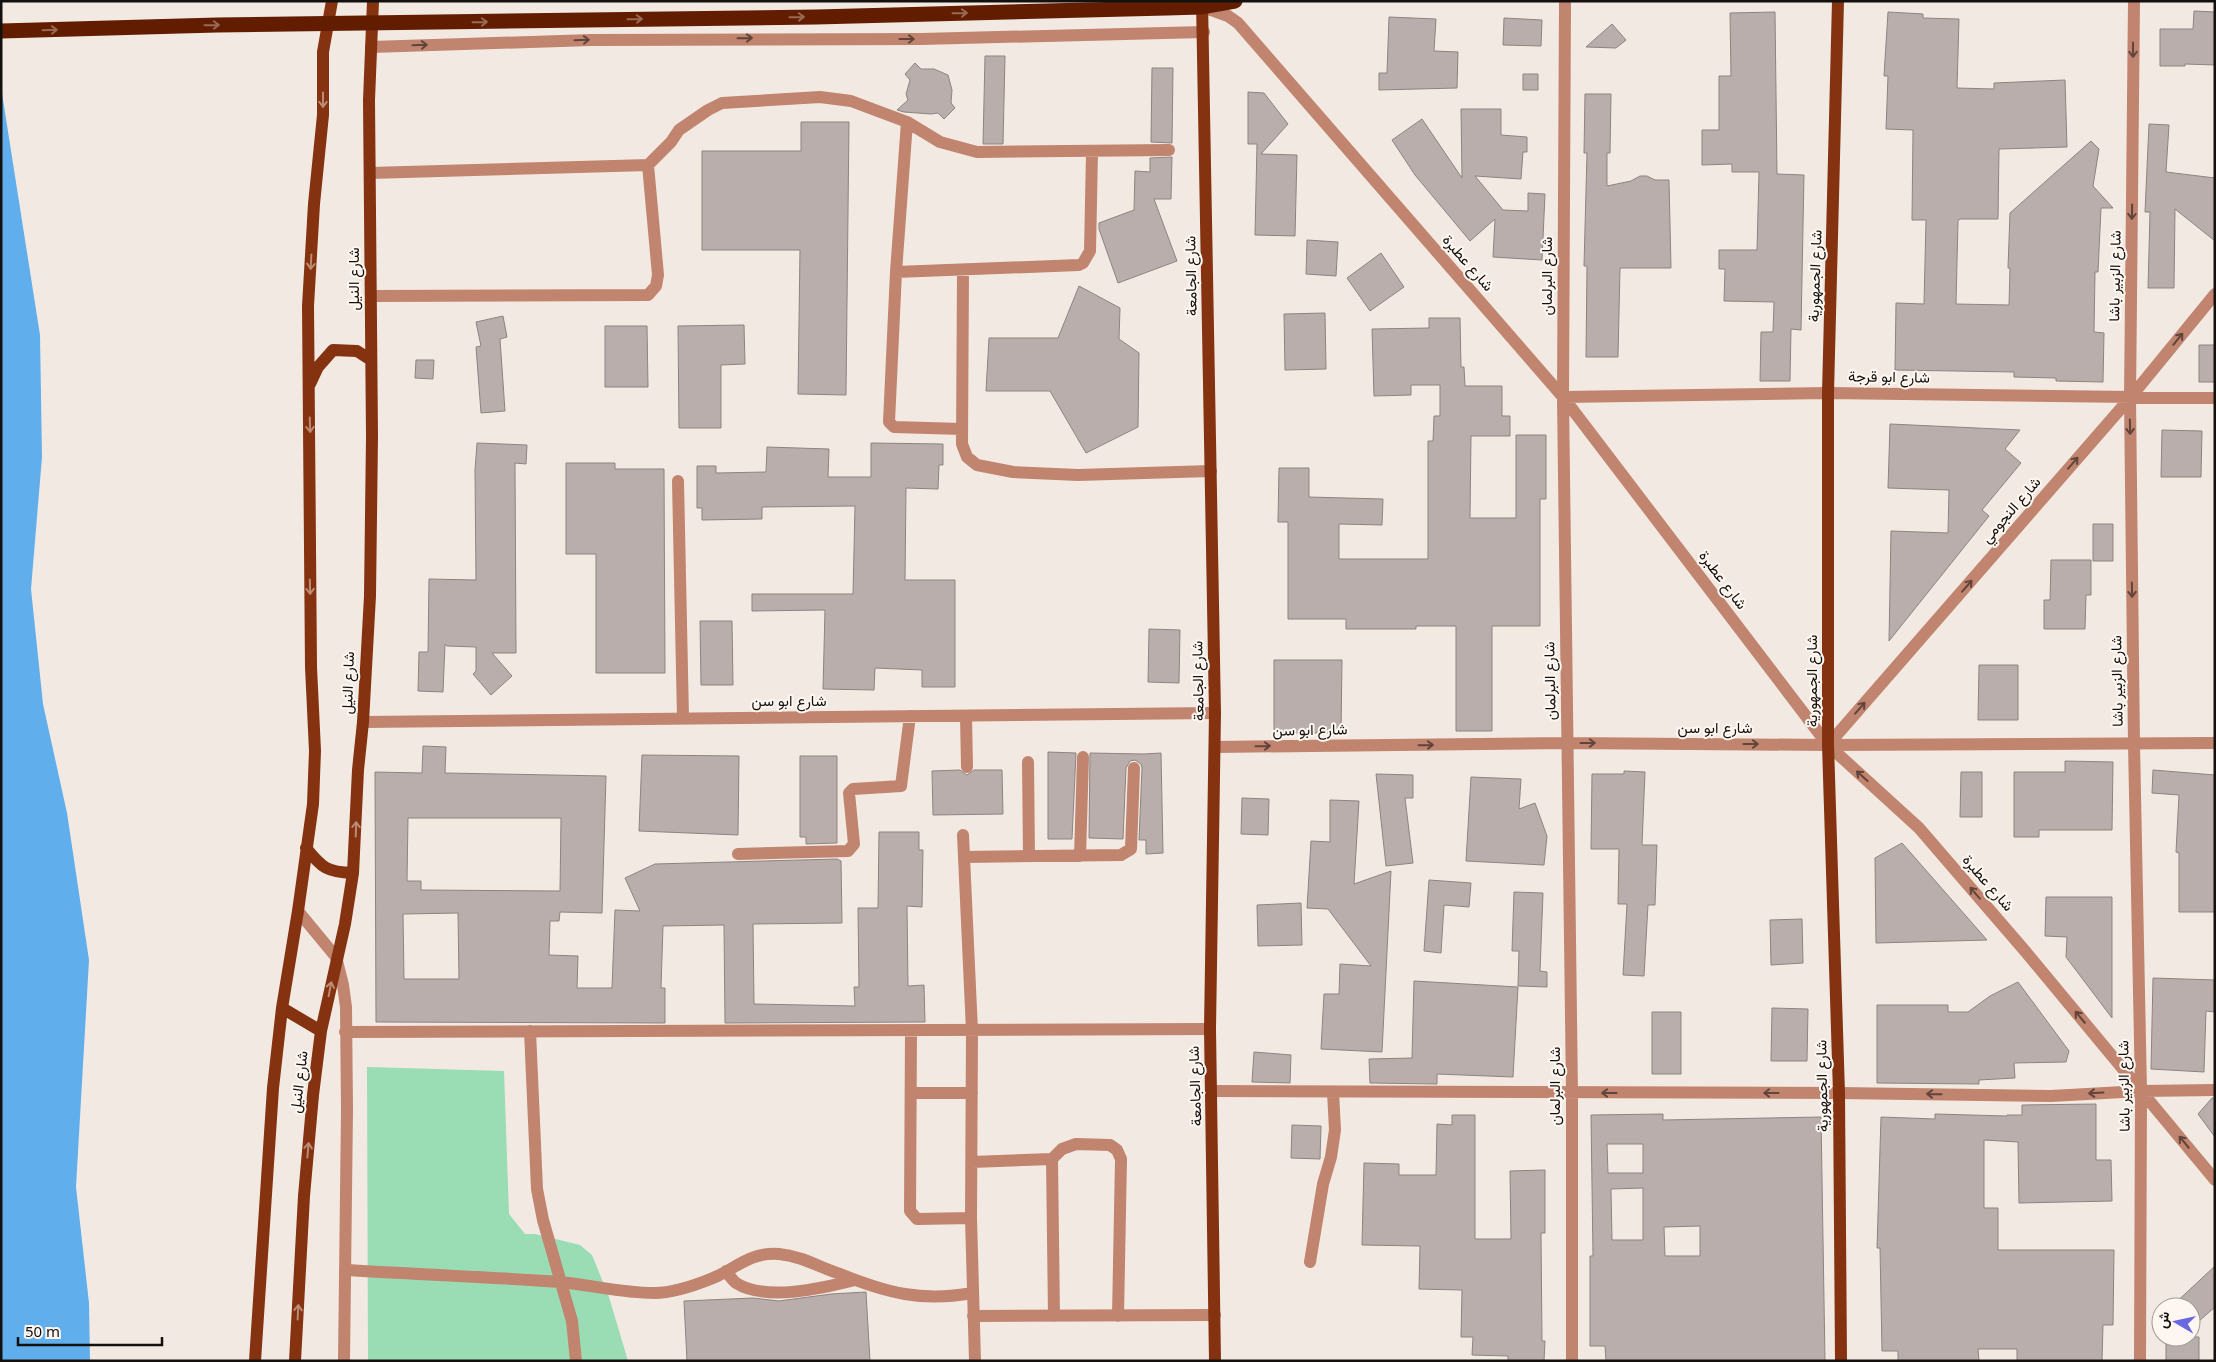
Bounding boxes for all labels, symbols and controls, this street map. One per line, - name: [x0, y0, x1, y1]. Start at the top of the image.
- one-way arrow: [951, 8, 967, 18]
- one-way arrow: [789, 12, 805, 22]
- one-way arrow: [626, 14, 643, 24]
- one-way arrow: [472, 17, 488, 27]
- one-way arrow: [204, 20, 220, 30]
- one-way arrow: [42, 25, 58, 35]
- one-way arrow: [736, 33, 752, 43]
- one-way arrow: [899, 34, 915, 43]
- one-way arrow: [574, 35, 590, 45]
- one-way arrow: [411, 41, 427, 50]
- one-way arrow: [2128, 42, 2138, 58]
- one-way arrow: [318, 92, 328, 108]
- one-way arrow: [2127, 204, 2137, 220]
- street label: شارع الجمهورية: [1802, 229, 1828, 323]
- street label: شارع عطبرة: [1437, 230, 1499, 296]
- street label: شارع الزبير باشا: [2103, 230, 2127, 322]
- street label: شارع الجامعة: [1179, 235, 1203, 316]
- street label: شارع البرلمان: [1536, 236, 1558, 315]
- street label: شارع النيل: [343, 247, 365, 310]
- one-way arrow: [306, 254, 315, 270]
- one-way arrow: [2173, 333, 2184, 346]
- street label: شارع ابو قرجة: [1848, 365, 1930, 389]
- one-way arrow: [305, 416, 315, 432]
- one-way arrow: [2125, 419, 2135, 435]
- one-way arrow: [2068, 457, 2079, 470]
- street label: شارع النجومي: [1976, 472, 2048, 549]
- street label: شارع عطبرة: [1694, 546, 1753, 614]
- one-way arrow: [305, 578, 315, 595]
- one-way arrow: [1961, 579, 1973, 592]
- one-way arrow: [2127, 582, 2137, 598]
- street label: شارع الجمهورية: [1801, 635, 1823, 727]
- street label: شارع الزبير باشا: [2105, 635, 2129, 727]
- street label: شارع الجامعة: [1186, 640, 1210, 721]
- street label: شارع البرلمان: [1538, 641, 1562, 721]
- street label: شارع النيل: [336, 651, 360, 715]
- street label: شارع ابو سن: [751, 690, 827, 712]
- one-way arrow: [1854, 702, 1866, 715]
- street label: شارع ابو سن: [1677, 717, 1753, 739]
- street label: شارع ابو سن: [1272, 718, 1348, 742]
- one-way arrow: [1580, 738, 1596, 748]
- one-way arrow: [1418, 740, 1434, 750]
- one-way arrow: [1743, 740, 1759, 749]
- one-way arrow: [1255, 741, 1271, 751]
- one-way arrow: [1856, 771, 1869, 782]
- one-way arrow: [352, 821, 361, 837]
- street label: شارع عطبرة: [1957, 850, 2019, 916]
- one-way arrow: [1970, 887, 1981, 900]
- one-way arrow: [325, 981, 335, 997]
- one-way arrow: [2075, 1011, 2086, 1024]
- street label: شارع الجمهورية: [1810, 1039, 1834, 1132]
- street label: شارع الزبير باشا: [2112, 1040, 2136, 1132]
- street label: شارع الجامعة: [1183, 1045, 1207, 1127]
- street label: شارع البرلمان: [1544, 1046, 1566, 1125]
- street label: شارع النيل: [284, 1049, 314, 1115]
- one-way arrow: [1601, 1088, 1617, 1098]
- one-way arrow: [1763, 1088, 1780, 1098]
- one-way arrow: [1926, 1089, 1942, 1099]
- one-way arrow: [2088, 1089, 2104, 1098]
- one-way arrow: [2178, 1136, 2189, 1149]
- one-way arrow: [303, 1142, 313, 1158]
- north arrow: [2151, 1297, 2201, 1347]
- one-way arrow: [293, 1304, 302, 1320]
- text: ش: [2152, 1310, 2173, 1330]
- scale bar: [18, 1314, 161, 1346]
- text: 50 m: [25, 1321, 60, 1341]

